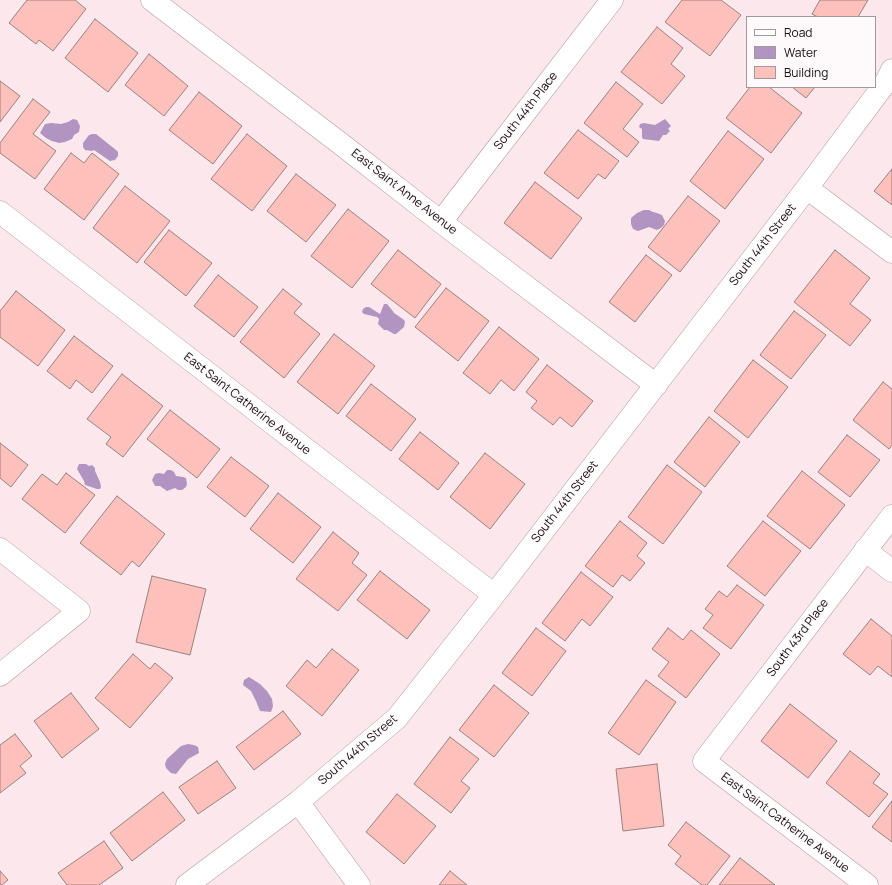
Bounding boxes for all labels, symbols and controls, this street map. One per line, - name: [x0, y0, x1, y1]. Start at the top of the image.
- legend: [746, 16, 876, 88]
- text: Road: [784, 24, 812, 41]
- text: Water: [784, 44, 817, 61]
- text: Building: [784, 64, 828, 81]
- street label: South 44th Place: [491, 69, 561, 153]
- street label: East Saint Anne Avenue: [348, 146, 460, 238]
- street label: South 44th Street: [727, 201, 799, 289]
- street label: East Saint Catherine Avenue: [181, 350, 313, 458]
- street label: South 44th Street: [529, 458, 601, 546]
- street label: South 43rd Place: [764, 596, 832, 680]
- street label: South 44th Street: [316, 712, 400, 788]
- street label: East Saint Catherine Avenue: [718, 770, 852, 876]

